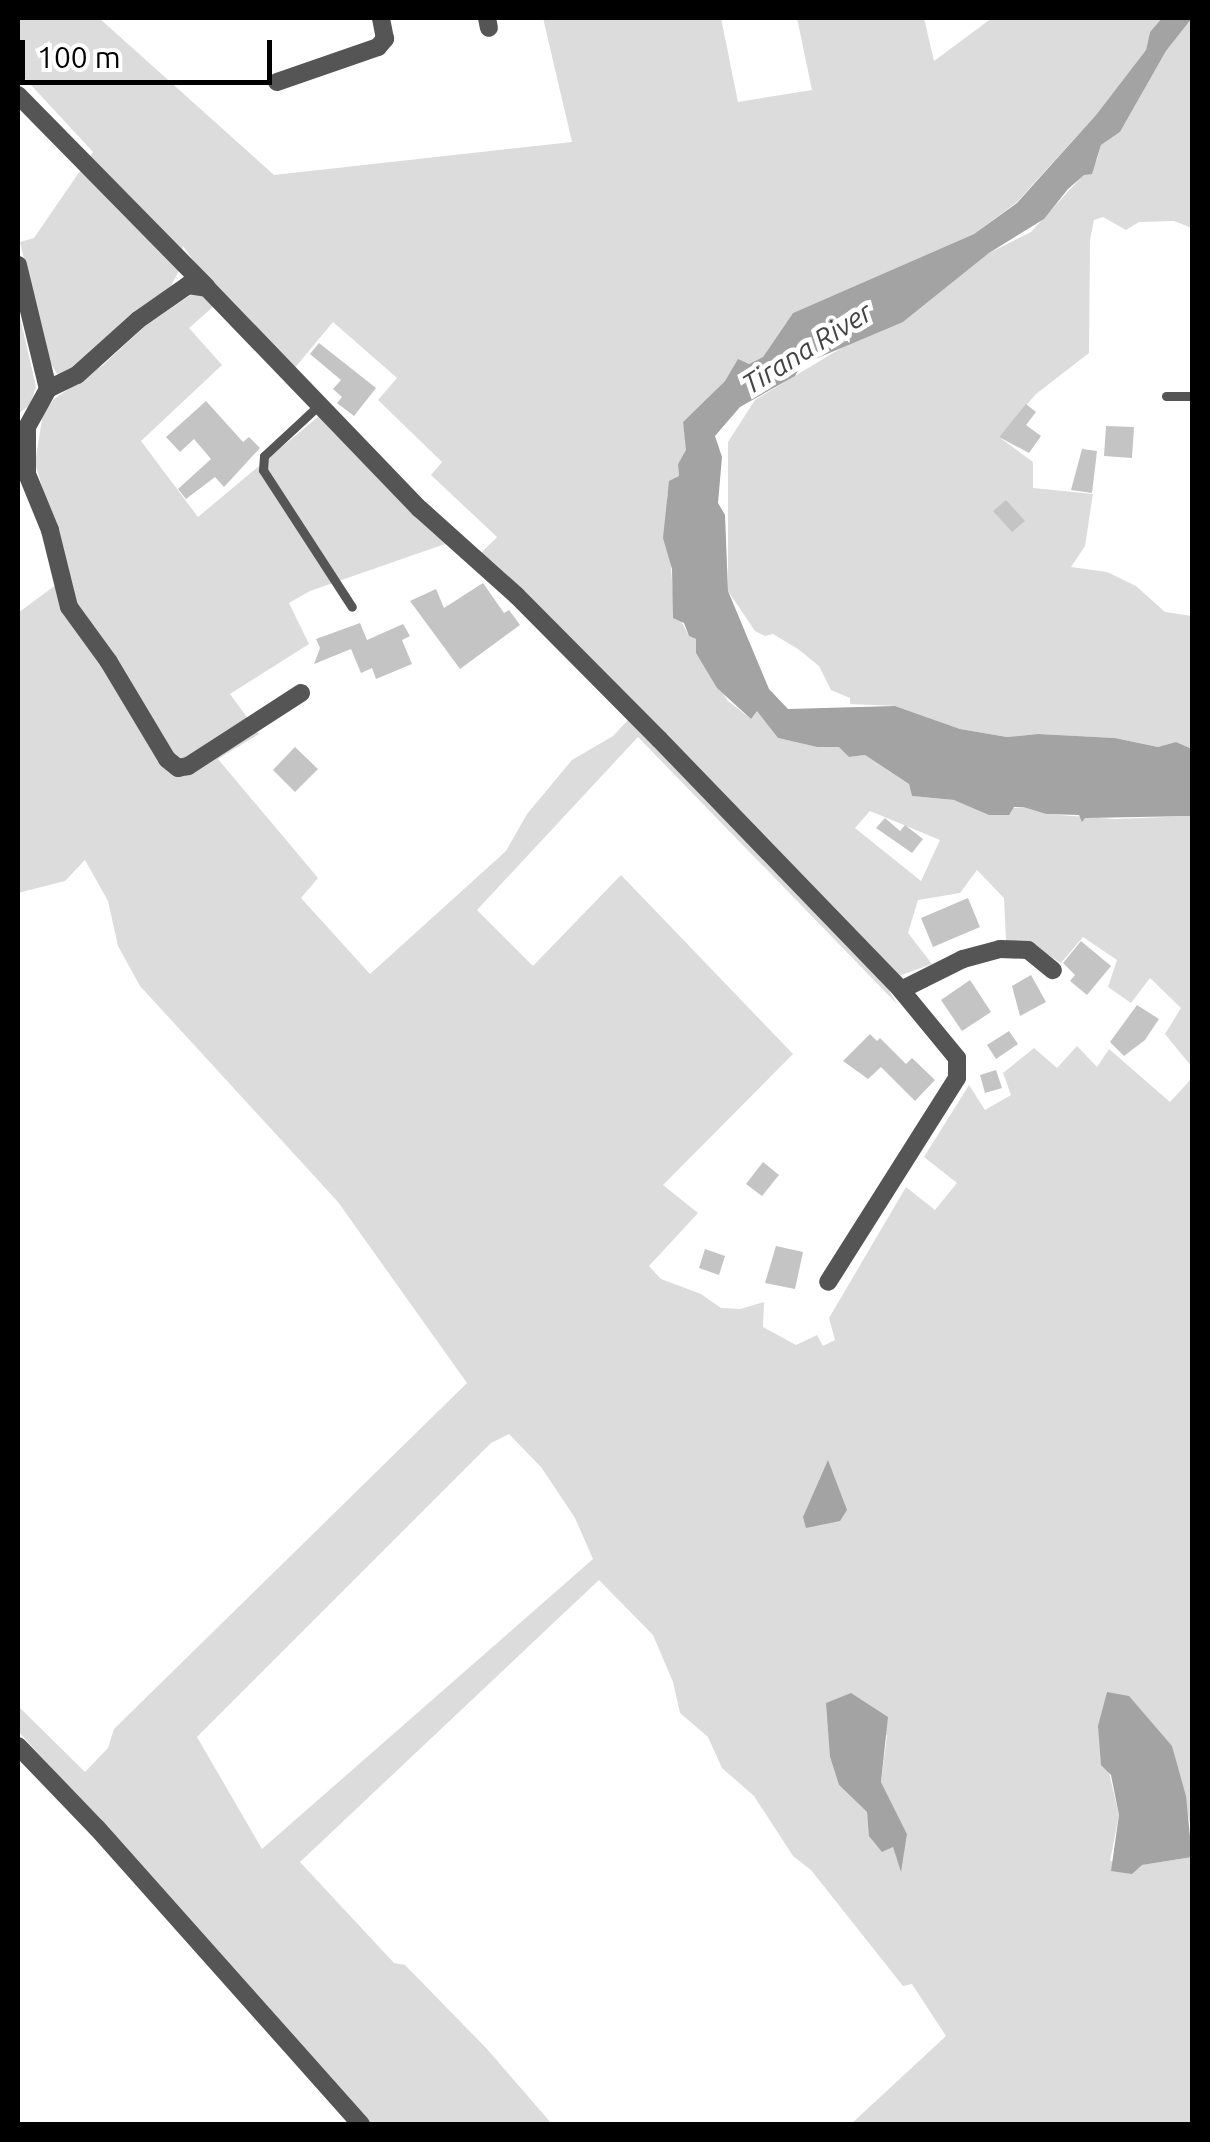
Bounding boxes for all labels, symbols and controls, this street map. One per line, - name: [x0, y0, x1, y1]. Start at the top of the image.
- scale bar: [25, 20, 278, 82]
- text: 100 m: [37, 40, 121, 74]
- water label: Tirana River: [736, 295, 878, 401]

